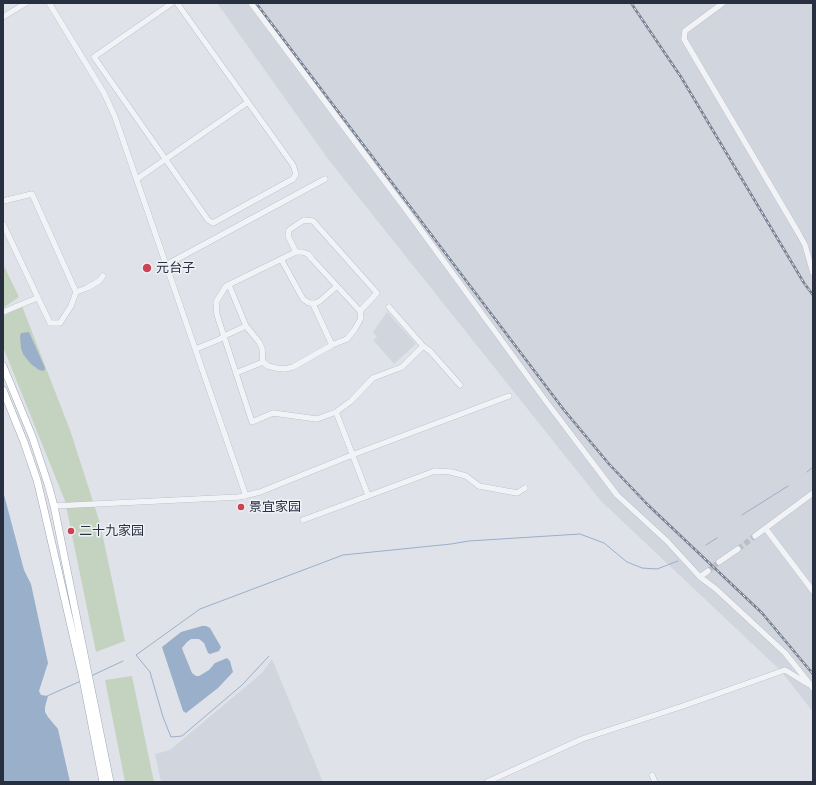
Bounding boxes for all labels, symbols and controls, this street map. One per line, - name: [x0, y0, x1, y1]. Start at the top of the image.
- place label: 元台子: [156, 260, 195, 276]
- marker: 元台子: [141, 262, 153, 274]
- place label: 景宜家园: [249, 499, 301, 515]
- marker: 景宜家园: [236, 502, 246, 512]
- place label: 二十九家园: [79, 523, 144, 539]
- marker: 二十九家园: [66, 526, 76, 536]

